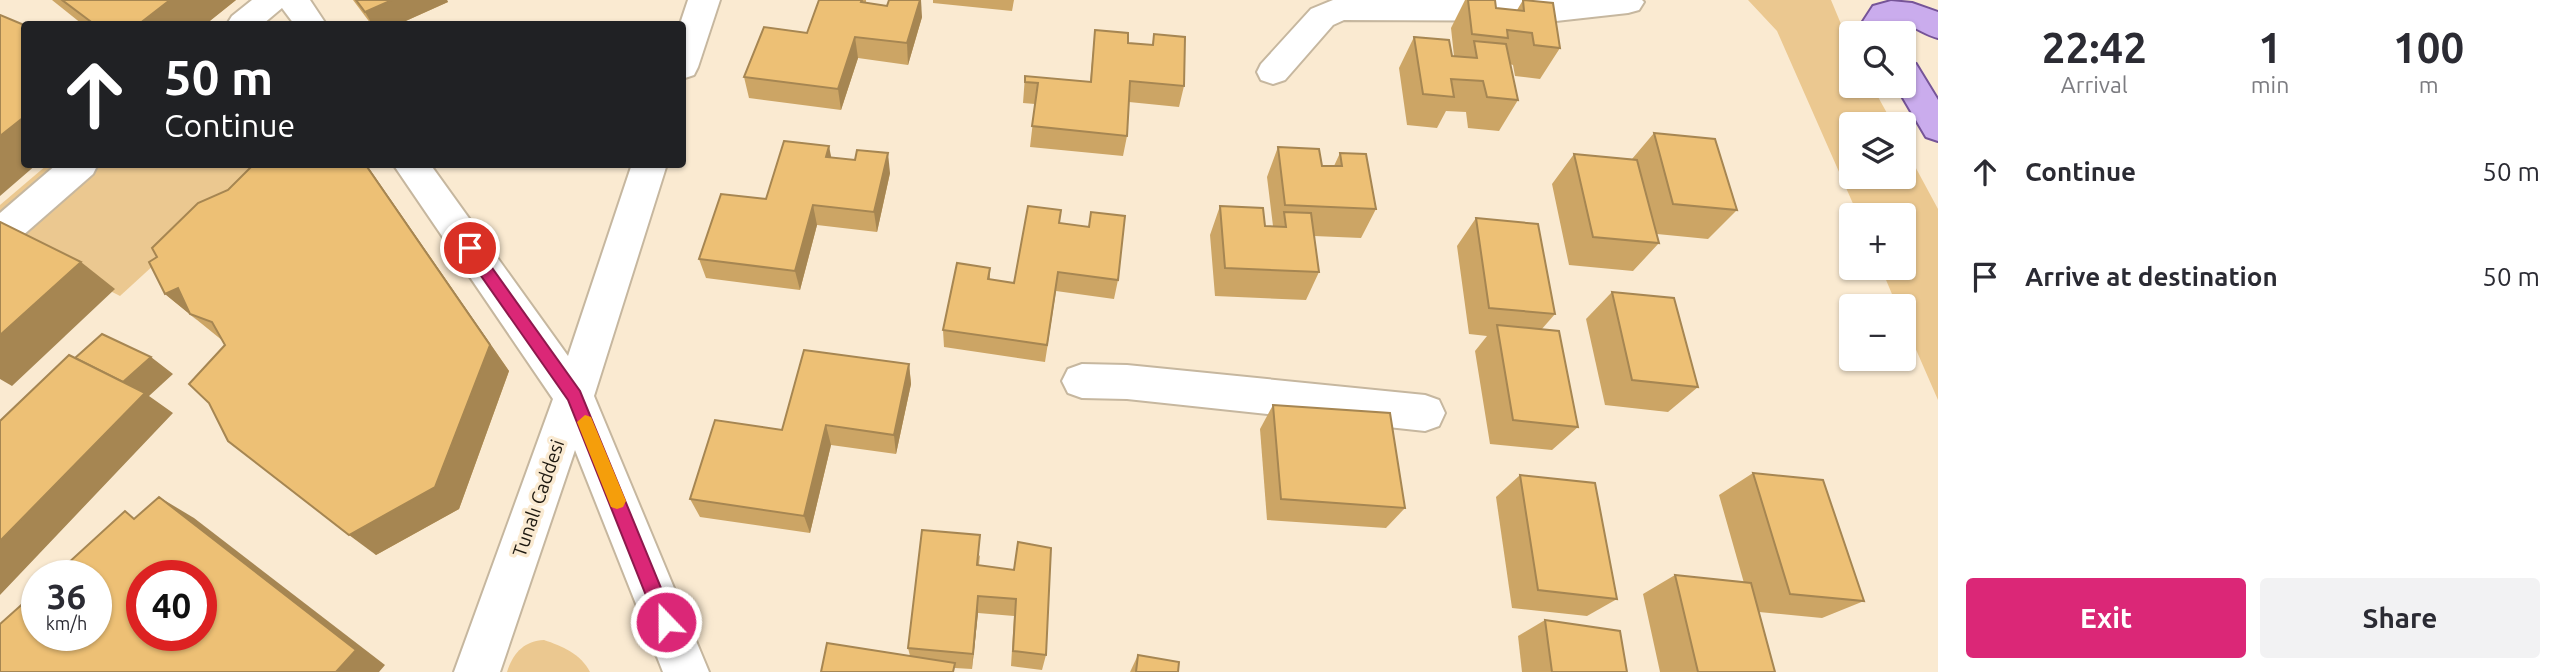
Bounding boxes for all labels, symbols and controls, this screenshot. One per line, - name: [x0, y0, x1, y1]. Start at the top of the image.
- map controls: [1839, 21, 1916, 371]
- button: search: [1839, 21, 1916, 98]
- text: 22:42: [2042, 24, 2147, 71]
- text: 1: [2258, 24, 2282, 71]
- text: 100: [2393, 24, 2464, 71]
- icon: ahead: [49, 49, 140, 140]
- text: 50 m: [164, 49, 273, 104]
- text: Arrival: [2061, 72, 2128, 97]
- text: min: [2251, 72, 2289, 97]
- text: m: [2419, 72, 2439, 97]
- text: Continue: [164, 107, 295, 143]
- button: layers: [1839, 112, 1916, 189]
- icon: ahead: [1966, 153, 2004, 191]
- text: Continue: [2025, 157, 2136, 186]
- text: 50 m: [2482, 157, 2540, 186]
- button: +: [1839, 203, 1916, 280]
- pin: [440, 218, 500, 278]
- icon: arrive: [451, 229, 489, 267]
- icon: arrive: [1966, 258, 2004, 296]
- text: Arrive at destination: [2025, 262, 2278, 291]
- text: 50 m: [2482, 262, 2540, 291]
- button: −: [1839, 294, 1916, 371]
- street label: Tunalı Caddesi: [508, 437, 568, 559]
- speed limit sign: 40: [126, 560, 217, 651]
- text: 36: [47, 576, 86, 616]
- button: Exit: [1966, 578, 2246, 658]
- button: Share: [2260, 578, 2540, 658]
- position arrow: [629, 585, 703, 659]
- text: km/h: [46, 613, 87, 633]

